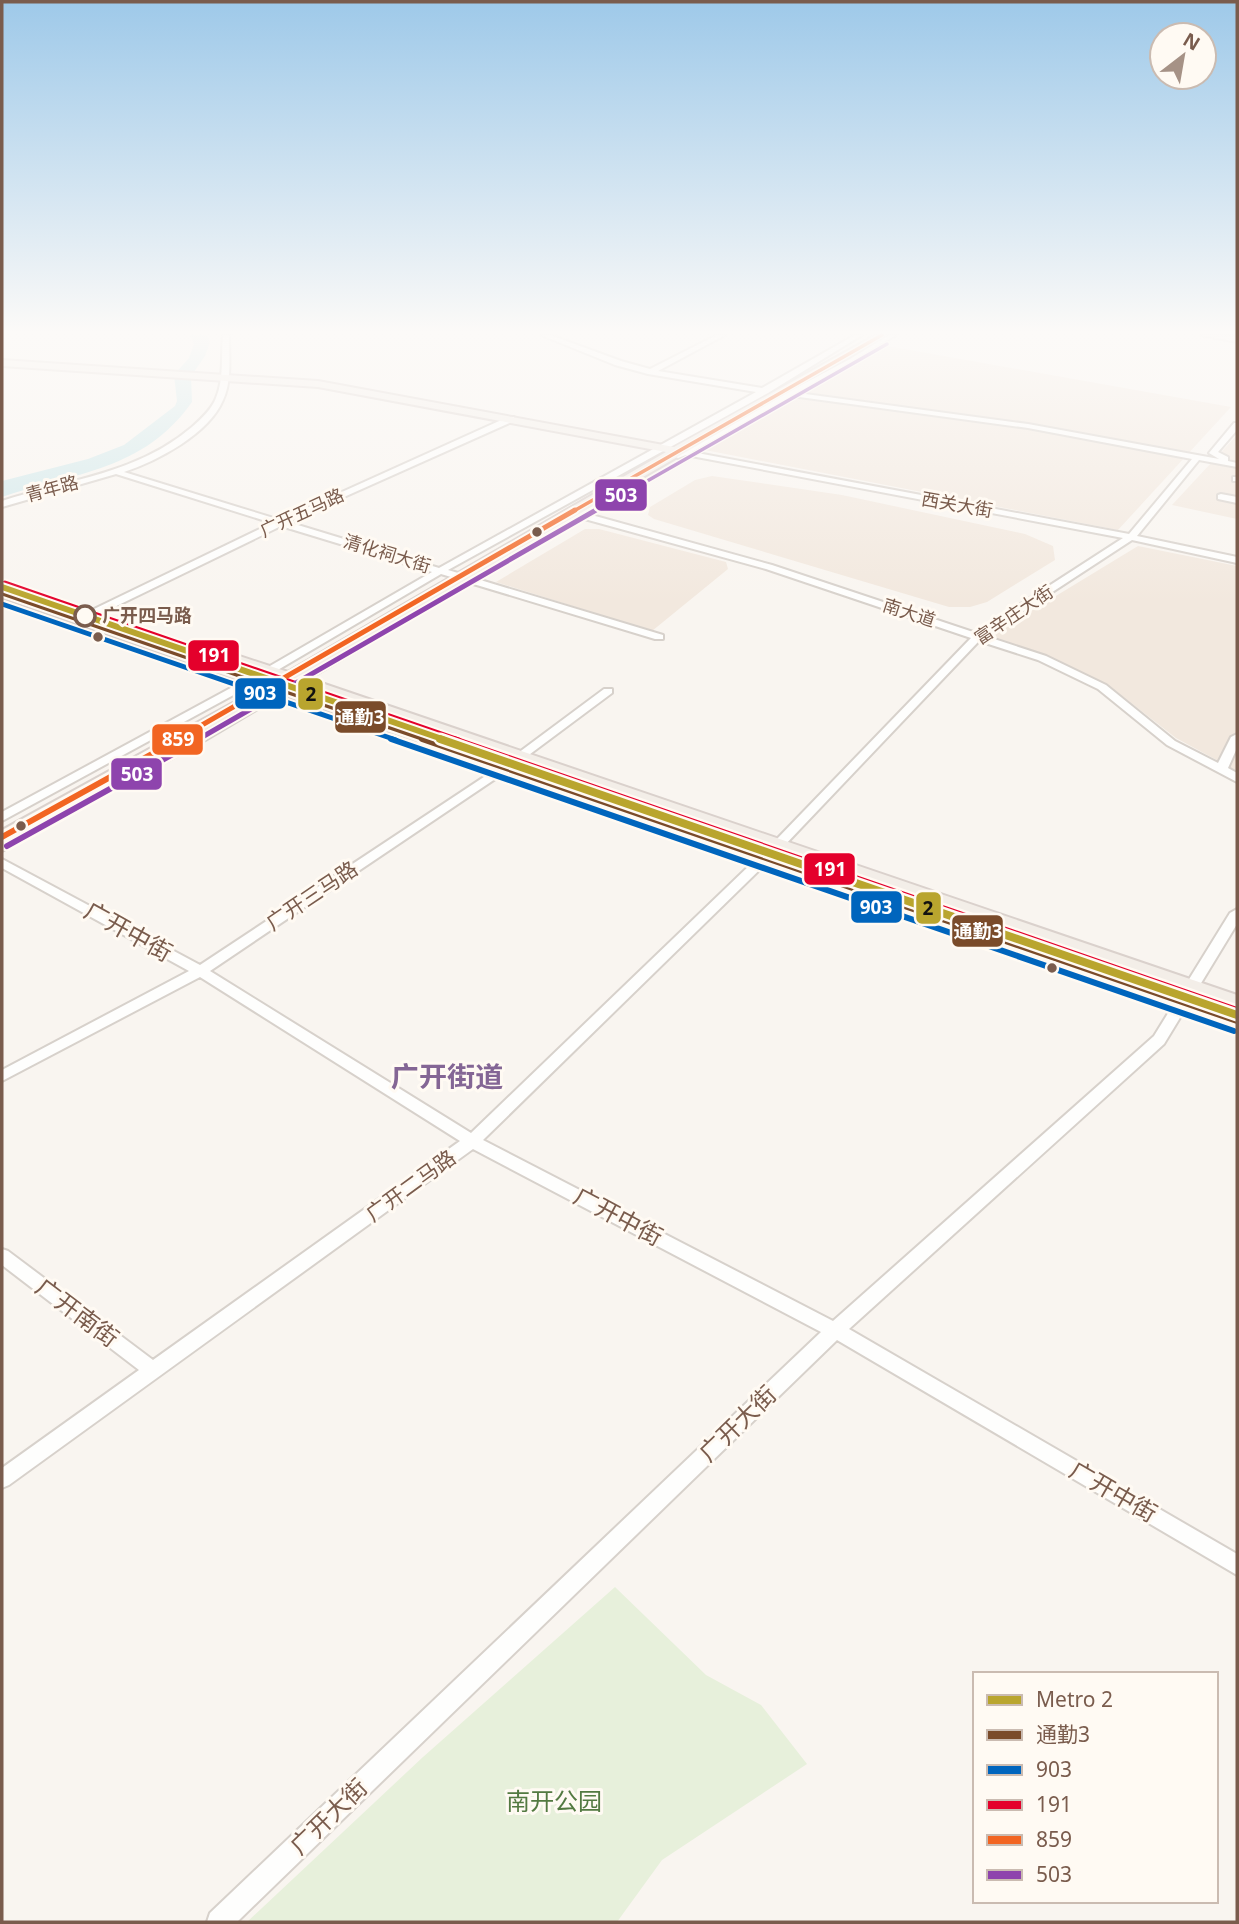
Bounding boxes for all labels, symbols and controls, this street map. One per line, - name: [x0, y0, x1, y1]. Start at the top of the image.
- north arrow: [1148, 21, 1218, 91]
- text: N: [1178, 26, 1205, 57]
- street label: 青年路: [23, 469, 81, 507]
- line badge: 503: [594, 478, 648, 512]
- street label: 广开五马路: [256, 482, 347, 542]
- text: 503: [605, 482, 637, 508]
- street label: 西关大街: [920, 486, 995, 522]
- unlabelled marker: [530, 525, 544, 539]
- street label: 清化祠大街: [341, 528, 434, 578]
- street label: 富辛庄大街: [969, 579, 1057, 649]
- street label: 南大道: [880, 592, 939, 632]
- place label: 广开四马路: [102, 603, 192, 627]
- marker: 广开四马路: [74, 605, 96, 627]
- unlabelled marker: [91, 630, 105, 644]
- line badge: 191: [187, 639, 240, 672]
- text: 191: [198, 642, 230, 668]
- line badge: 903: [234, 677, 287, 710]
- line badge: 2: [297, 677, 324, 711]
- text: 903: [244, 680, 276, 706]
- text: 2: [306, 681, 317, 707]
- line badge: 通勤3: [334, 700, 387, 734]
- text: 通勤3: [336, 704, 385, 730]
- line badge: 859: [151, 723, 204, 756]
- text: 859: [162, 726, 194, 752]
- line badge: 503: [110, 757, 163, 791]
- text: 503: [121, 761, 153, 787]
- unlabelled marker: [14, 819, 28, 833]
- line badge: 191: [803, 852, 856, 886]
- street label: 广开三马路: [260, 854, 363, 936]
- text: 191: [814, 856, 846, 882]
- line badge: 903: [850, 890, 903, 924]
- line badge: 2: [915, 891, 942, 925]
- street label: 广开中街: [79, 893, 179, 968]
- text: 903: [860, 894, 892, 920]
- text: 2: [923, 895, 934, 921]
- line badge: 通勤3: [951, 914, 1004, 948]
- text: 通勤3: [954, 918, 1003, 944]
- unlabelled marker: [1045, 961, 1059, 975]
- district label: 广开街道: [391, 1057, 503, 1095]
- street label: 广开二马路: [360, 1143, 461, 1227]
- street label: 广开中街: [569, 1179, 669, 1253]
- street label: 广开南街: [30, 1270, 126, 1354]
- street label: 广开大街: [691, 1378, 783, 1468]
- street label: 广开中街: [1064, 1452, 1164, 1529]
- legend: [973, 1672, 1218, 1903]
- text: Metro 2: [1036, 1685, 1113, 1713]
- text: 通勤3: [1036, 1720, 1090, 1748]
- text: 903: [1036, 1755, 1072, 1783]
- street label: 广开大街: [282, 1771, 374, 1861]
- park label: 南开公园: [506, 1784, 602, 1817]
- text: 191: [1036, 1790, 1072, 1818]
- text: 859: [1036, 1825, 1072, 1853]
- text: 503: [1036, 1860, 1072, 1888]

